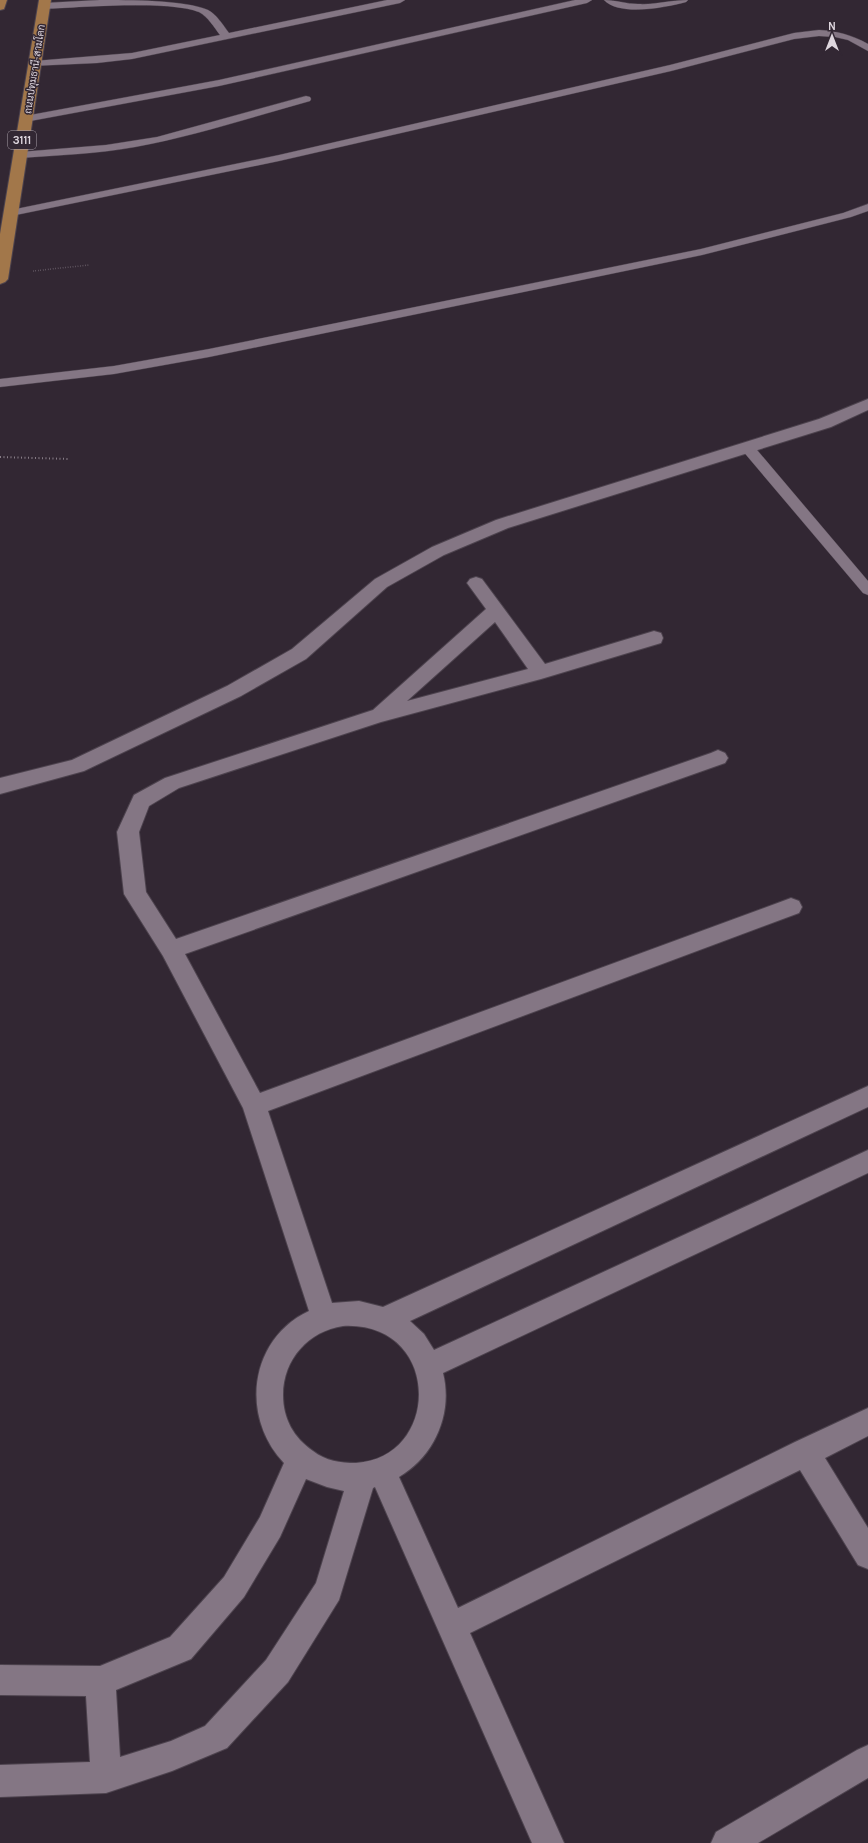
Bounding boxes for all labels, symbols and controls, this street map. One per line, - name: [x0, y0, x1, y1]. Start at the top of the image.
- north arrow: [812, 16, 852, 56]
- text: N: [828, 20, 836, 33]
- street label: ถนนปทุมธานี-สามโคก: [21, 23, 49, 115]
- road number: 3111: [8, 131, 36, 149]

